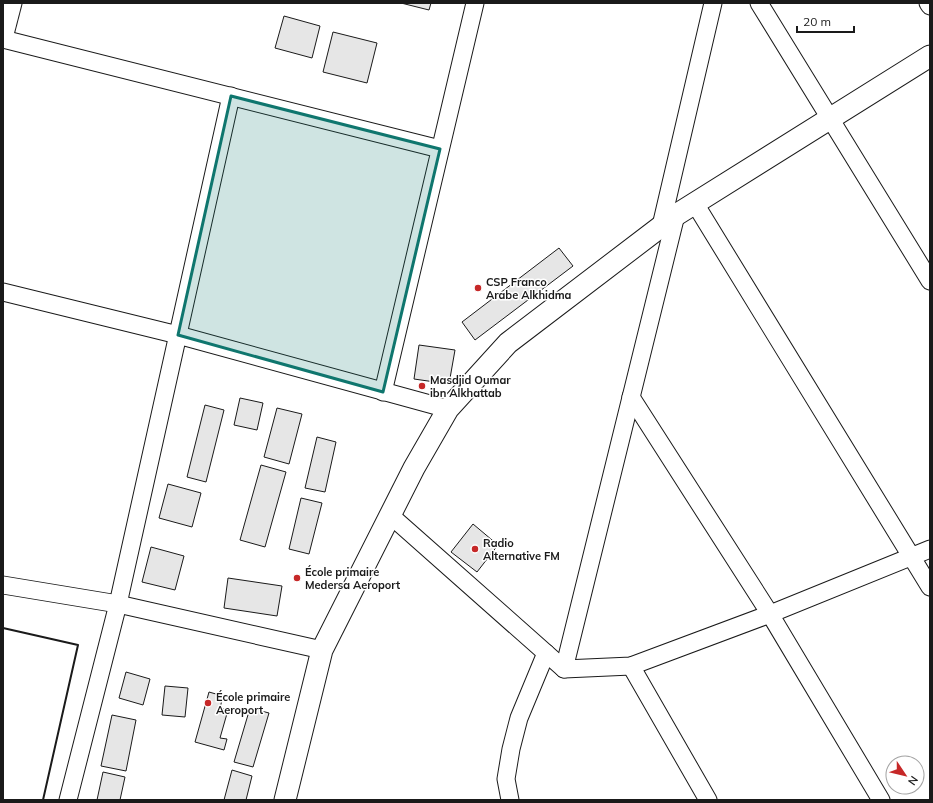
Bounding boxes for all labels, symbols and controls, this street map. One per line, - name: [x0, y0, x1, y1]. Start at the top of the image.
- scale bar: [797, 8, 854, 34]
- text: 20 m: [803, 14, 831, 29]
- place label: CSP Franco Arabe Alkhidma: [486, 275, 572, 302]
- marker: CSP Franco Arabe Alkhidma: [473, 283, 483, 293]
- place label: Masdjid Oumar ibn Alkhattab: [430, 373, 511, 400]
- marker: Masdjid Oumar ibn Alkhattab: [417, 381, 427, 391]
- place label: Radio Alternative FM: [483, 536, 560, 563]
- marker: Radio Alternative FM: [470, 544, 480, 554]
- place label: École primaire Medersa Aeroport: [305, 565, 400, 592]
- marker: École primaire Medersa Aeroport: [292, 573, 302, 583]
- place label: École primaire Aeroport: [216, 690, 290, 717]
- marker: École primaire Aeroport: [203, 698, 213, 708]
- north arrow: [885, 755, 925, 795]
- text: N: [905, 773, 921, 788]

